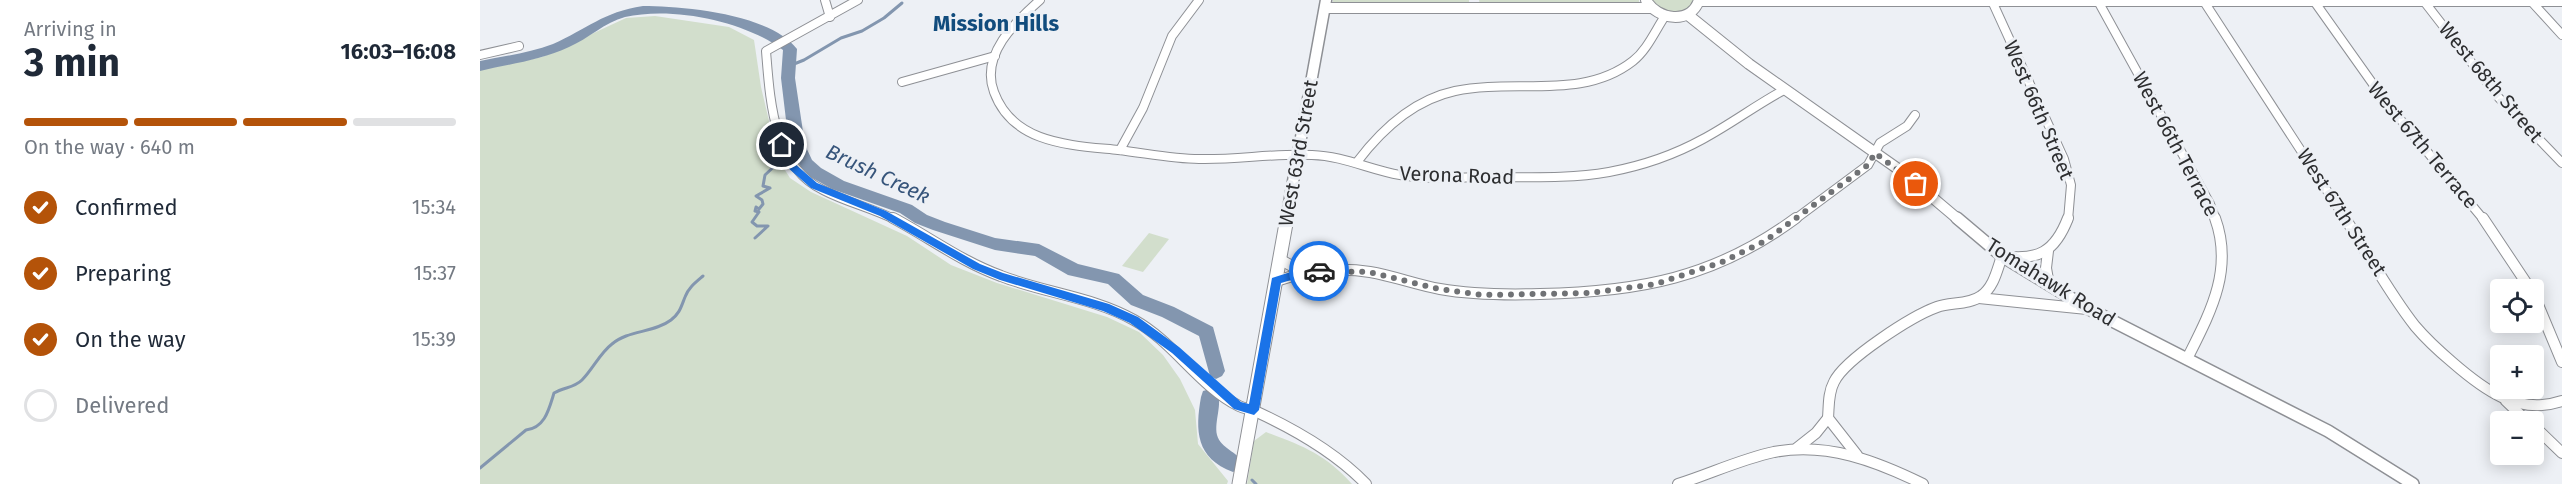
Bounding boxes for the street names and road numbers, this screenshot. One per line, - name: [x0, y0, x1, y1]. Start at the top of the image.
- street label: West 68th Street: [2434, 17, 2549, 147]
- street label: West 66th Street: [1999, 37, 2079, 184]
- street label: West 66th Terrace: [2128, 68, 2224, 220]
- street label: West 63rd Street: [1273, 77, 1323, 228]
- street label: West 67th Terrace: [2363, 77, 2483, 213]
- street label: West 67th Street: [2292, 144, 2392, 281]
- street label: Verona Road: [1399, 161, 1515, 189]
- street label: Tomahawk Road: [1982, 233, 2120, 331]

